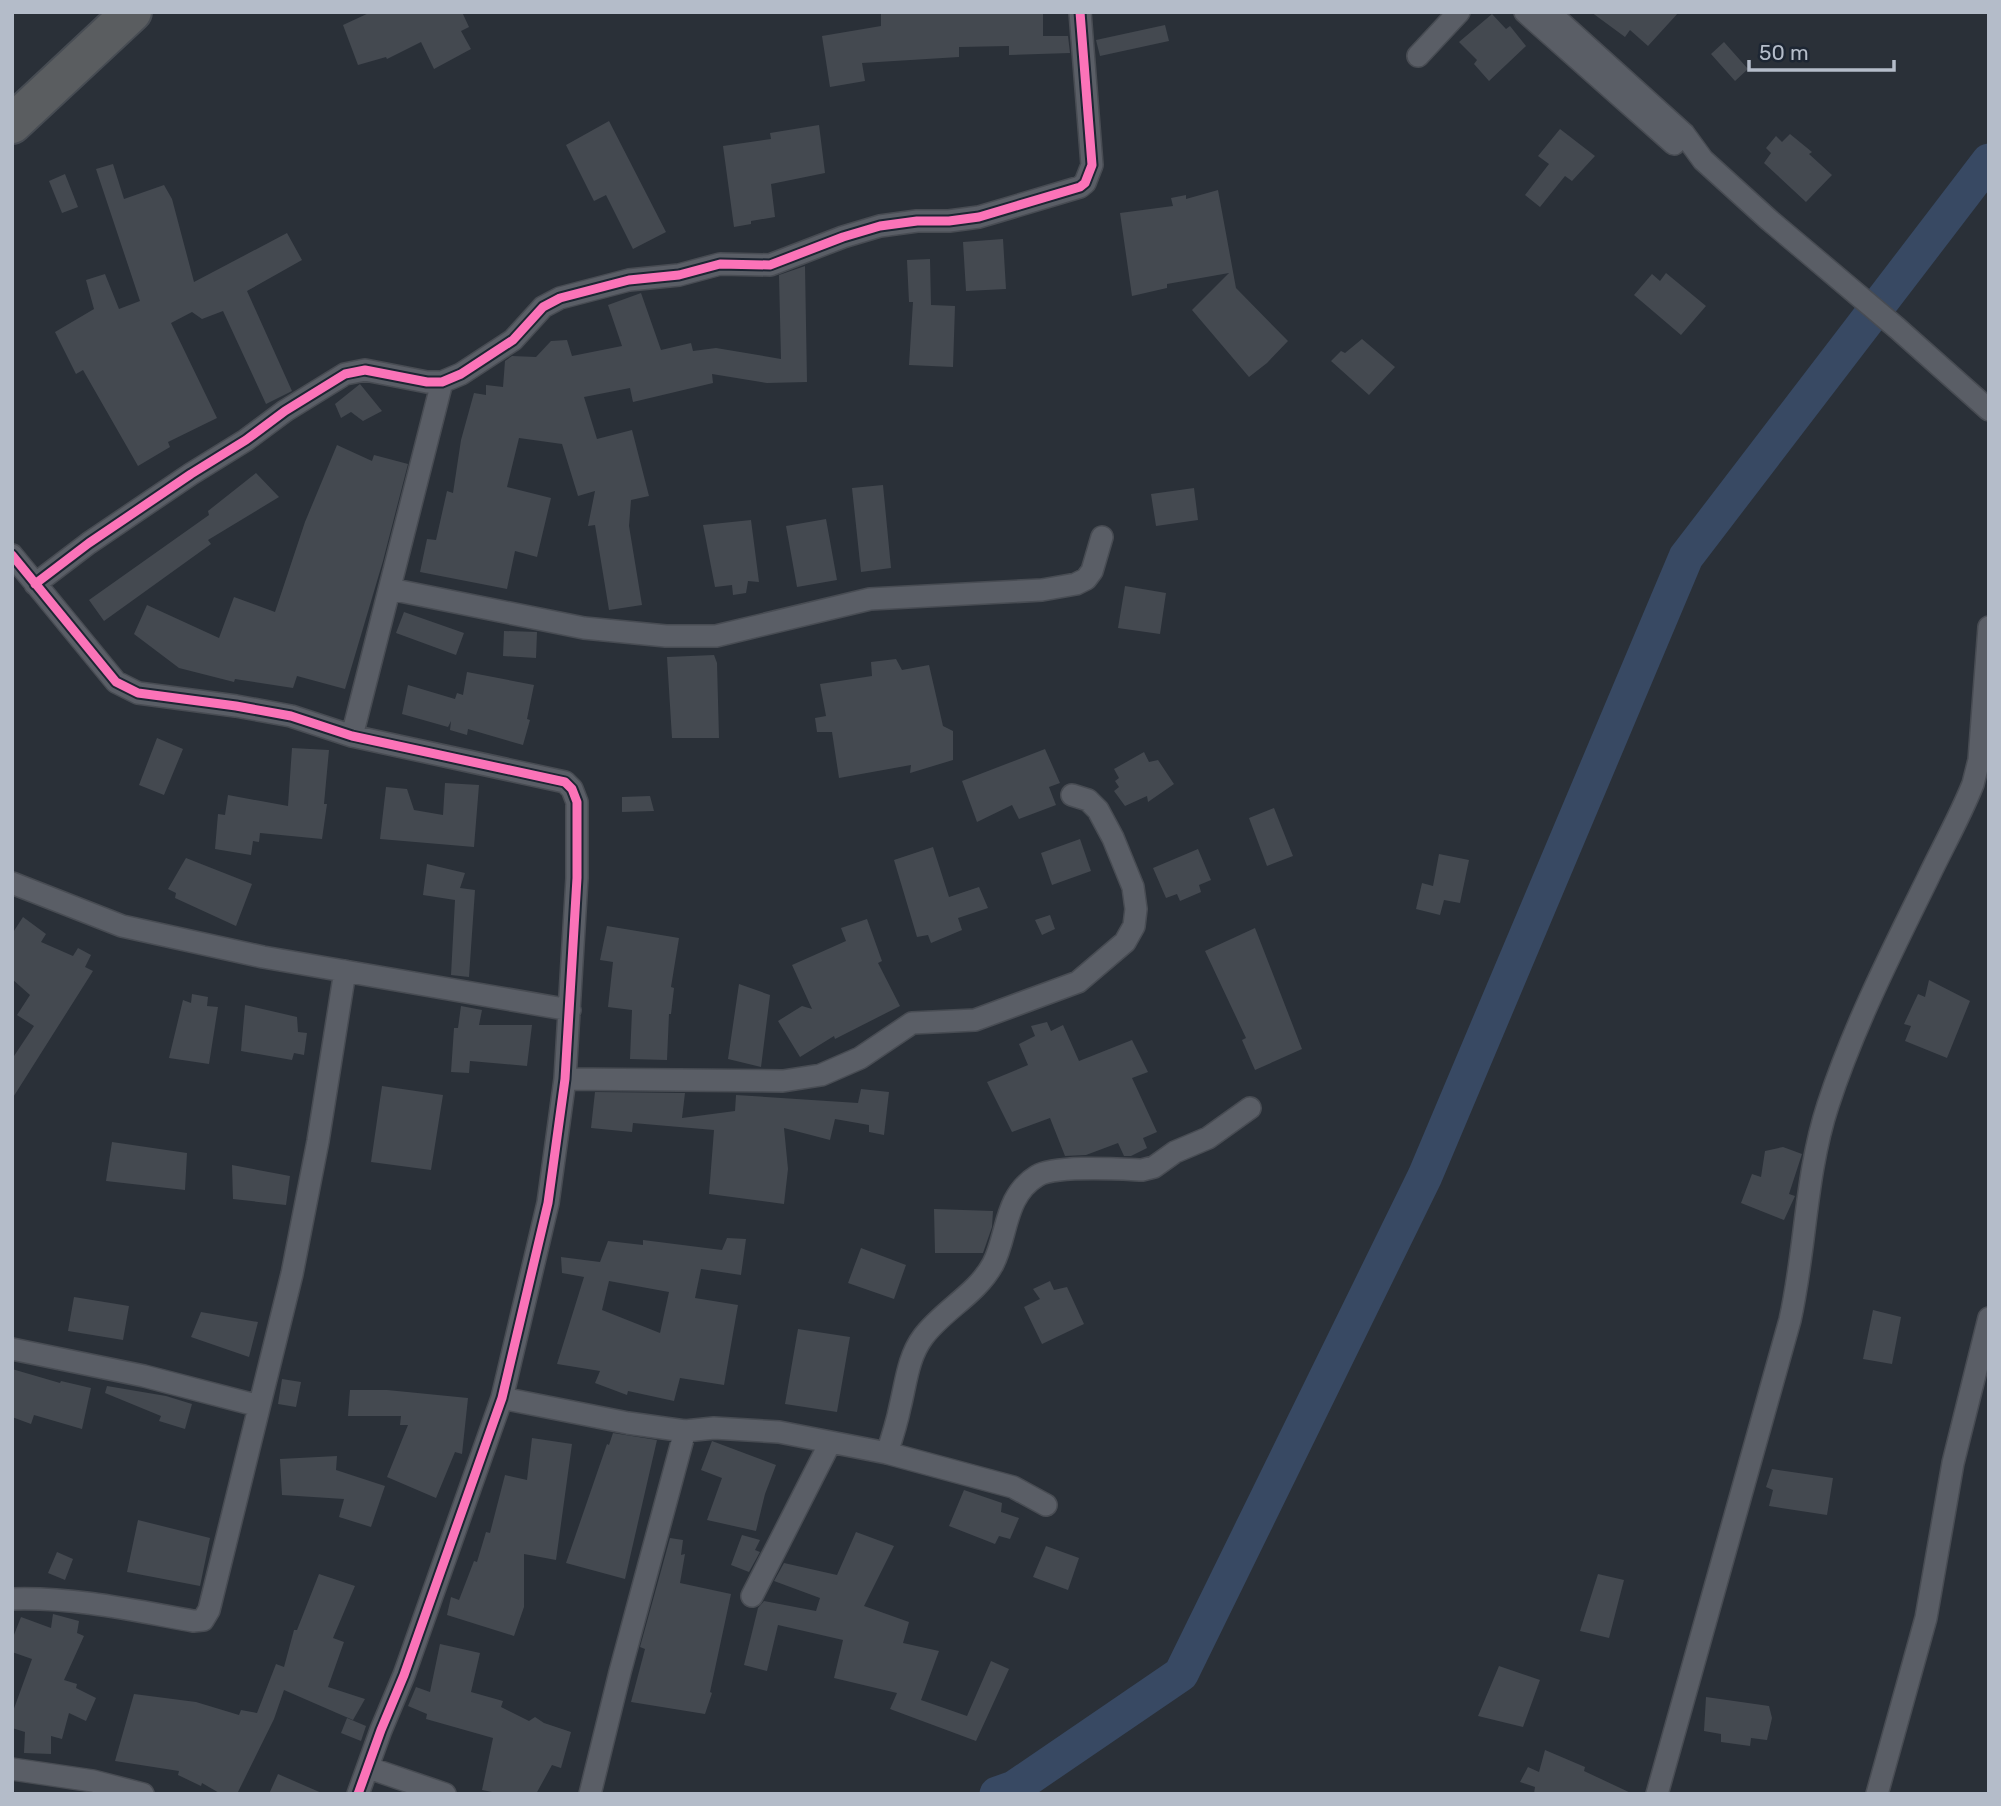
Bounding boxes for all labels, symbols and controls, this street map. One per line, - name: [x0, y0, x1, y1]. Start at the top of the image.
- scale bar: [1749, 28, 1894, 72]
- text: 50 m: [1759, 40, 1809, 65]

